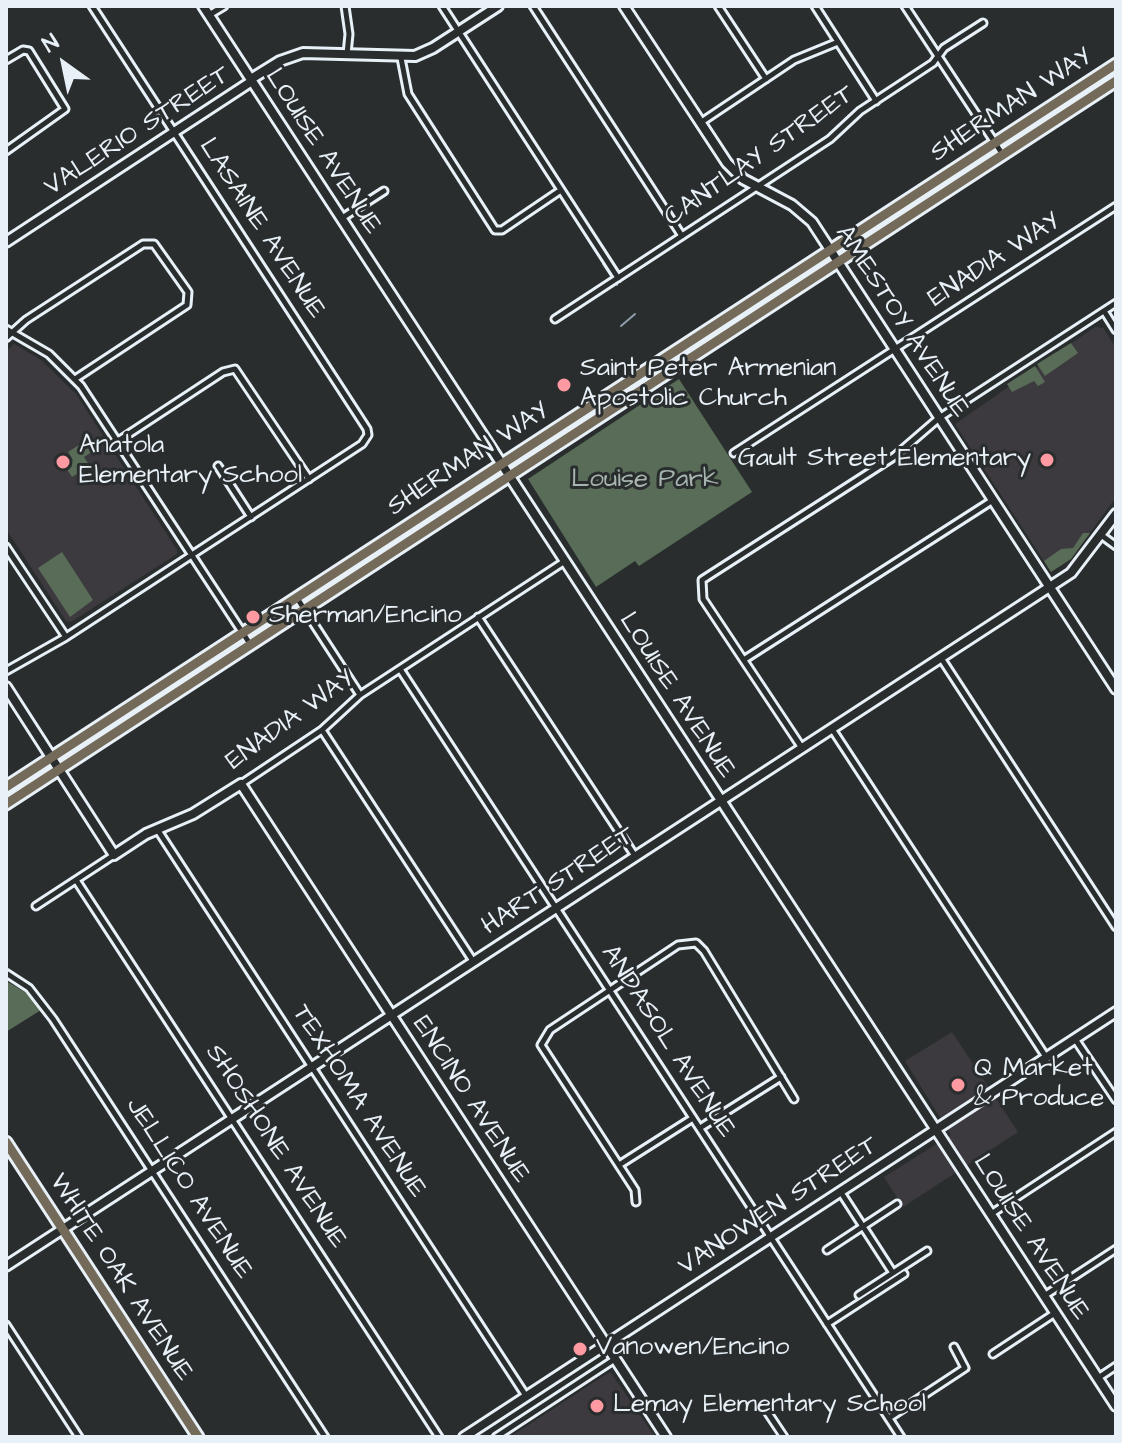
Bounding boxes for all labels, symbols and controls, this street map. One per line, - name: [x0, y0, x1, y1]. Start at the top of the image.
- north arrow: [24, 24, 104, 104]
- text: N: [36, 27, 65, 60]
- street label: SHERMAN WAY: [925, 42, 1099, 170]
- street label: VALERIO STREET: [39, 60, 237, 204]
- street label: LOUISE AVENUE: [257, 63, 387, 241]
- street label: CANTLAY STREET: [659, 80, 861, 234]
- street label: LASAINE AVENUE: [191, 133, 331, 325]
- street label: ENADIA WAY: [923, 207, 1067, 315]
- street label: AMESTOY AVENUE: [827, 220, 975, 424]
- place label: Saint Peter Armenian Apostolic Church: [580, 354, 836, 416]
- marker: Saint Peter Armenian Apostolic Church: [555, 376, 573, 394]
- street label: SHERMAN WAY: [382, 396, 556, 524]
- place label: Anatola Elementary School: [79, 431, 302, 492]
- place label: Gault Street Elementary: [738, 444, 1031, 476]
- marker: Gault Street Elementary: [1038, 451, 1056, 469]
- marker: Anatola Elementary School: [54, 453, 72, 471]
- park label: Louise Park: [571, 465, 719, 497]
- place label: Sherman/Encino: [269, 601, 462, 633]
- street label: LOUISE AVENUE: [611, 607, 741, 785]
- marker: Sherman/Encino: [244, 608, 262, 626]
- street label: ENADIA WAY: [221, 664, 361, 778]
- street label: HART STREET: [477, 821, 641, 943]
- street label: ANDASOL AVENUE: [593, 940, 741, 1144]
- street label: TEXHOMA AVENUE: [284, 1000, 432, 1204]
- street label: ENCINO AVENUE: [404, 1011, 536, 1189]
- street label: SHOSHONE AVENUE: [198, 1039, 352, 1255]
- place label: Q Market & Produce: [974, 1054, 1104, 1116]
- marker: Q Market & Produce: [949, 1076, 967, 1094]
- street label: JELLICO AVENUE: [118, 1092, 258, 1286]
- street label: VANOWEN STREET: [673, 1131, 885, 1283]
- street label: LOUISE AVENUE: [965, 1149, 1095, 1327]
- street label: WHITE OAK AVENUE: [41, 1168, 199, 1388]
- place label: Vanowen/Encino: [596, 1333, 789, 1365]
- marker: Vanowen/Encino: [571, 1340, 589, 1358]
- place label: Lemay Elementary School: [613, 1390, 926, 1422]
- marker: Lemay Elementary School: [588, 1397, 606, 1415]

